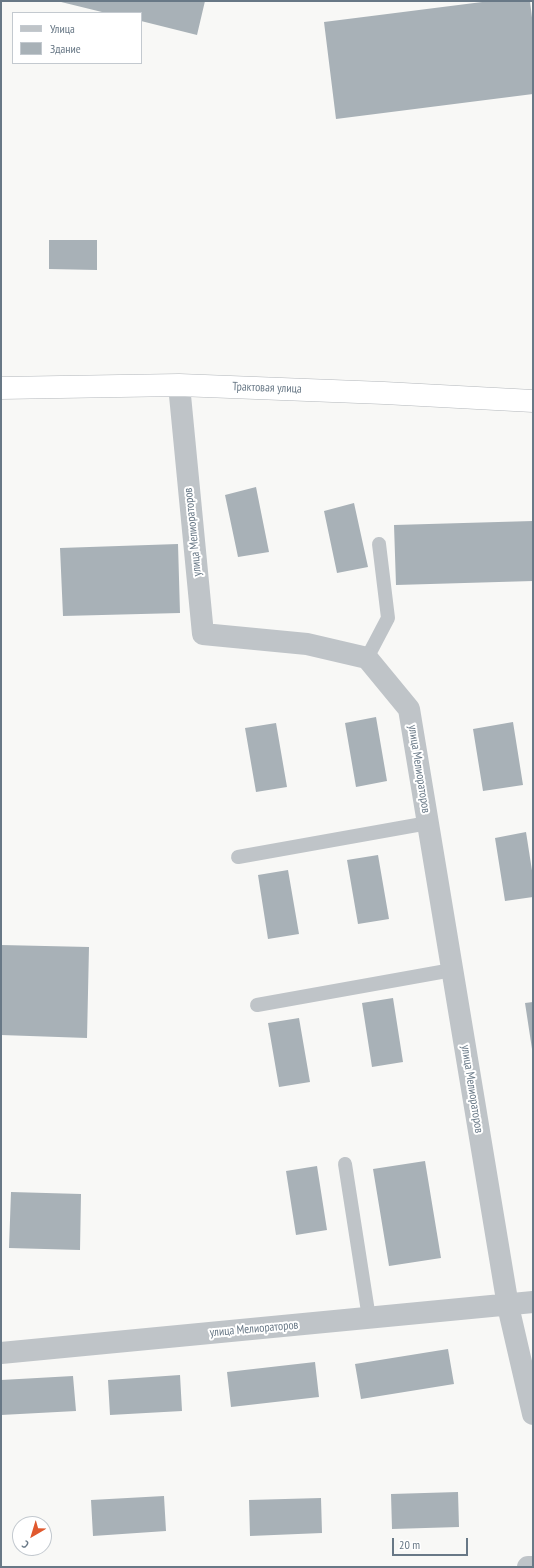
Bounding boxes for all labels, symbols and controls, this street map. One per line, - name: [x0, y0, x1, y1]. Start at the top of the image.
- legend: [12, 12, 142, 64]
- text: Улица: [50, 21, 75, 36]
- text: Здание: [50, 41, 81, 56]
- street label: Трактовая улица: [232, 380, 302, 396]
- street label: улица Мелиораторов: [181, 487, 205, 577]
- street label: улица Мелиораторов: [405, 724, 433, 814]
- street label: улица Мелиораторов: [458, 1044, 486, 1134]
- street label: улица Мелиораторов: [209, 1318, 299, 1340]
- north arrow: [12, 1516, 52, 1556]
- scale bar: [394, 1530, 470, 1556]
- text: 20 m: [399, 1537, 420, 1552]
- text: С: [19, 1538, 32, 1552]

